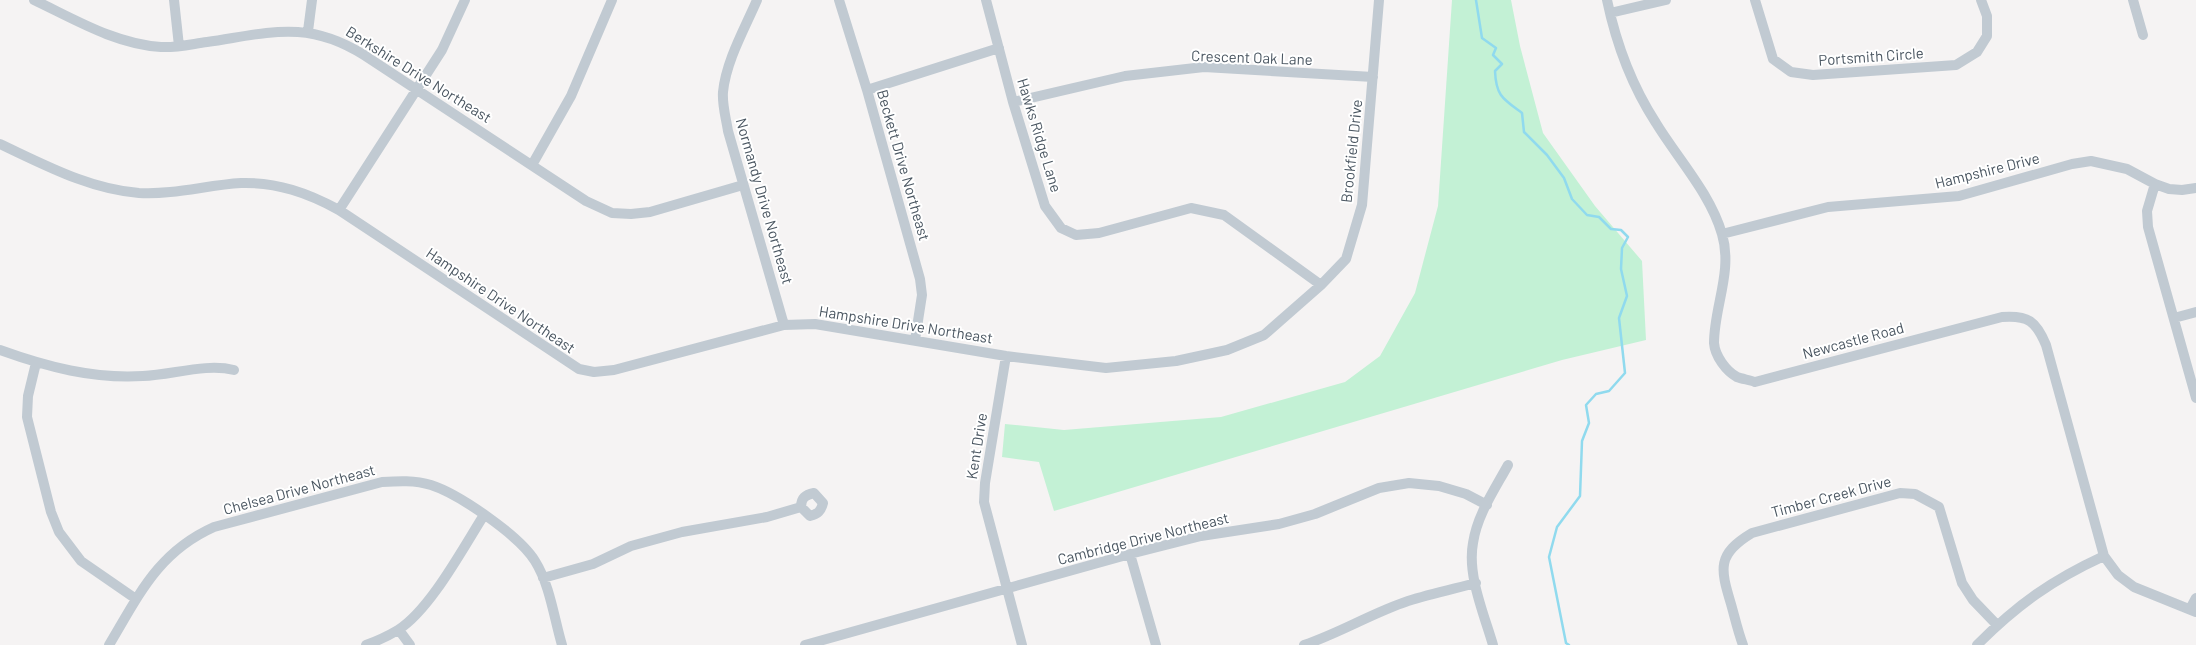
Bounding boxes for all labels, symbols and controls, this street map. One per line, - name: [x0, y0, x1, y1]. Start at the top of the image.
- street label: Berkshire Drive Northeast: [343, 22, 495, 126]
- street label: Portsmith Circle: [1818, 43, 1924, 69]
- street label: Crescent Oak Lane: [1191, 46, 1313, 68]
- street label: Hawks Ridge Lane: [1014, 76, 1066, 194]
- street label: Beckett Drive Northeast: [874, 87, 934, 243]
- street label: Brookfield Drive: [1337, 98, 1365, 204]
- street label: Normandy Drive Northeast: [733, 116, 797, 286]
- street label: Hampshire Drive: [1933, 148, 2041, 192]
- street label: Hampshire Drive Northeast: [423, 243, 579, 357]
- street label: Hampshire Drive Northeast: [818, 301, 994, 347]
- street label: Newcastle Road: [1800, 318, 1906, 362]
- street label: Kent Drive: [962, 412, 990, 480]
- street label: Chelsea Drive Northeast: [221, 460, 377, 518]
- street label: Timber Creek Drive: [1769, 471, 1893, 521]
- street label: Cambridge Drive Northeast: [1056, 508, 1230, 568]

